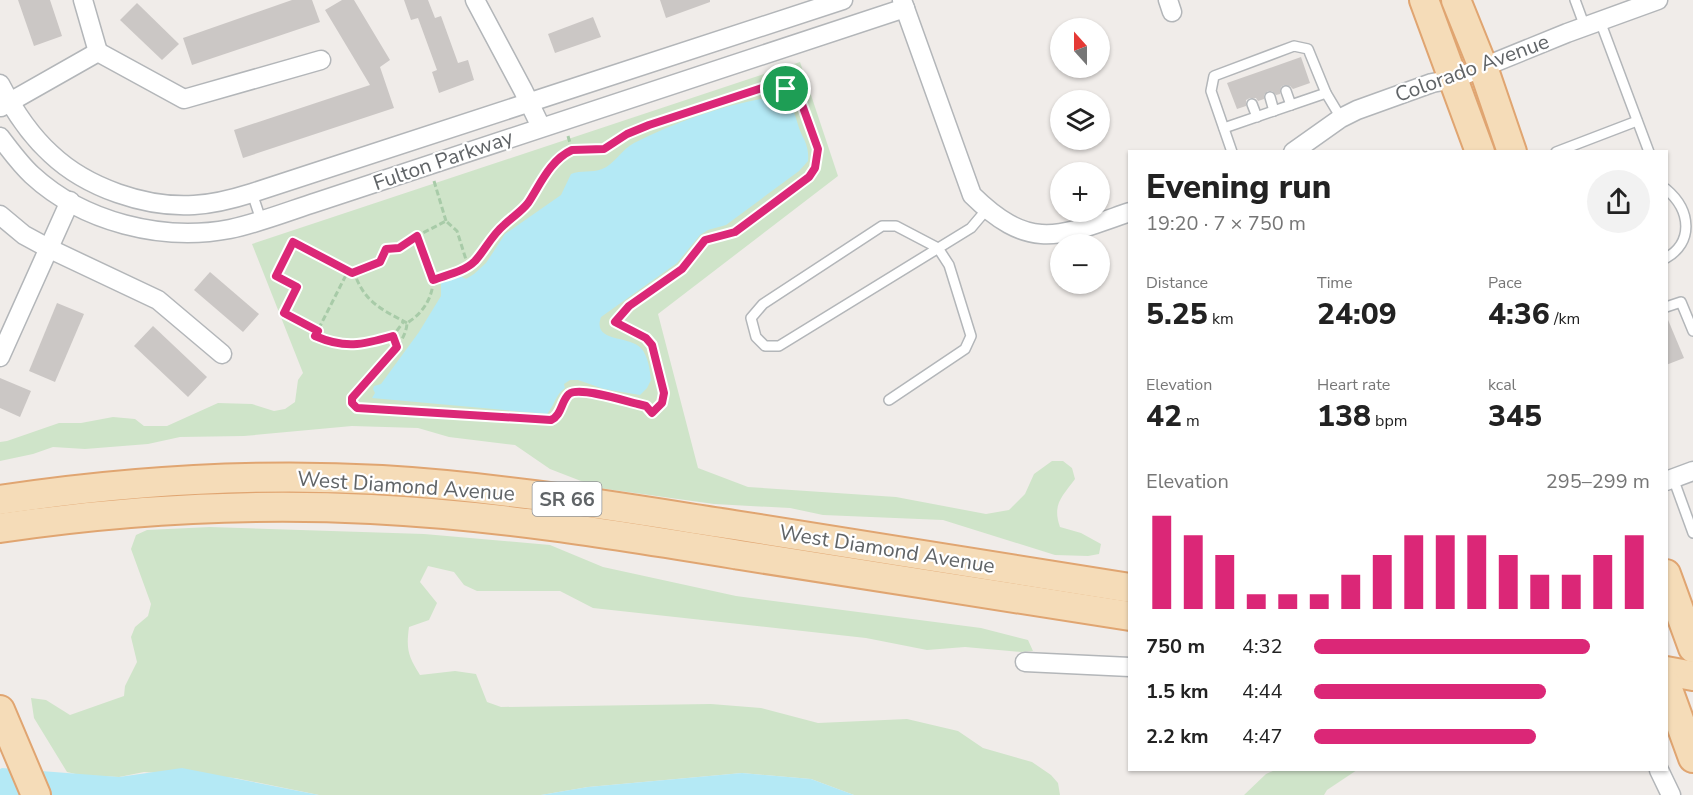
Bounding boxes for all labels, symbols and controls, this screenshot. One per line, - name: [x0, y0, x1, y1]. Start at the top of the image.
- north arrow: [1050, 18, 1110, 78]
- map controls: [1050, 18, 1110, 294]
- street label: Colorado Avenue: [1391, 27, 1553, 109]
- pin: [760, 63, 811, 114]
- icon: arrive: [769, 72, 802, 105]
- button: layers: [1050, 90, 1110, 150]
- street label: Fulton Parkway: [369, 123, 517, 197]
- button: +: [1050, 162, 1110, 222]
- text: Evening run: [1146, 165, 1331, 210]
- button: share: [1587, 170, 1650, 233]
- text: 19:20 · 7 × 750 m: [1146, 210, 1306, 237]
- button: −: [1050, 234, 1110, 294]
- text: Distance: [1146, 272, 1208, 294]
- text: Time: [1317, 272, 1353, 294]
- text: Pace: [1488, 272, 1522, 294]
- text: 5.25: [1146, 294, 1208, 335]
- text: 24:09: [1317, 294, 1397, 335]
- text: 4:36: [1488, 294, 1550, 335]
- text: km: [1208, 308, 1234, 330]
- text: /km: [1550, 308, 1580, 330]
- text: Elevation: [1146, 374, 1212, 396]
- text: Heart rate: [1317, 374, 1390, 396]
- text: kcal: [1488, 374, 1516, 396]
- text: 42: [1146, 396, 1182, 437]
- text: 138: [1317, 396, 1371, 437]
- text: 345: [1488, 396, 1542, 437]
- text: m: [1182, 410, 1200, 432]
- text: bpm: [1371, 410, 1407, 432]
- street label: West Diamond Avenue: [296, 464, 516, 508]
- text: Elevation: [1146, 468, 1229, 495]
- text: 295–299 m: [1546, 468, 1650, 495]
- road number: SR 66: [532, 482, 602, 516]
- street label: West Diamond Avenue: [777, 518, 997, 580]
- text: 750 m: [1146, 633, 1205, 660]
- text: 4:32: [1242, 633, 1283, 660]
- text: 1.5 km: [1146, 678, 1209, 705]
- text: 4:44: [1242, 678, 1283, 705]
- text: 2.2 km: [1146, 723, 1209, 750]
- text: 4:47: [1242, 723, 1283, 750]

